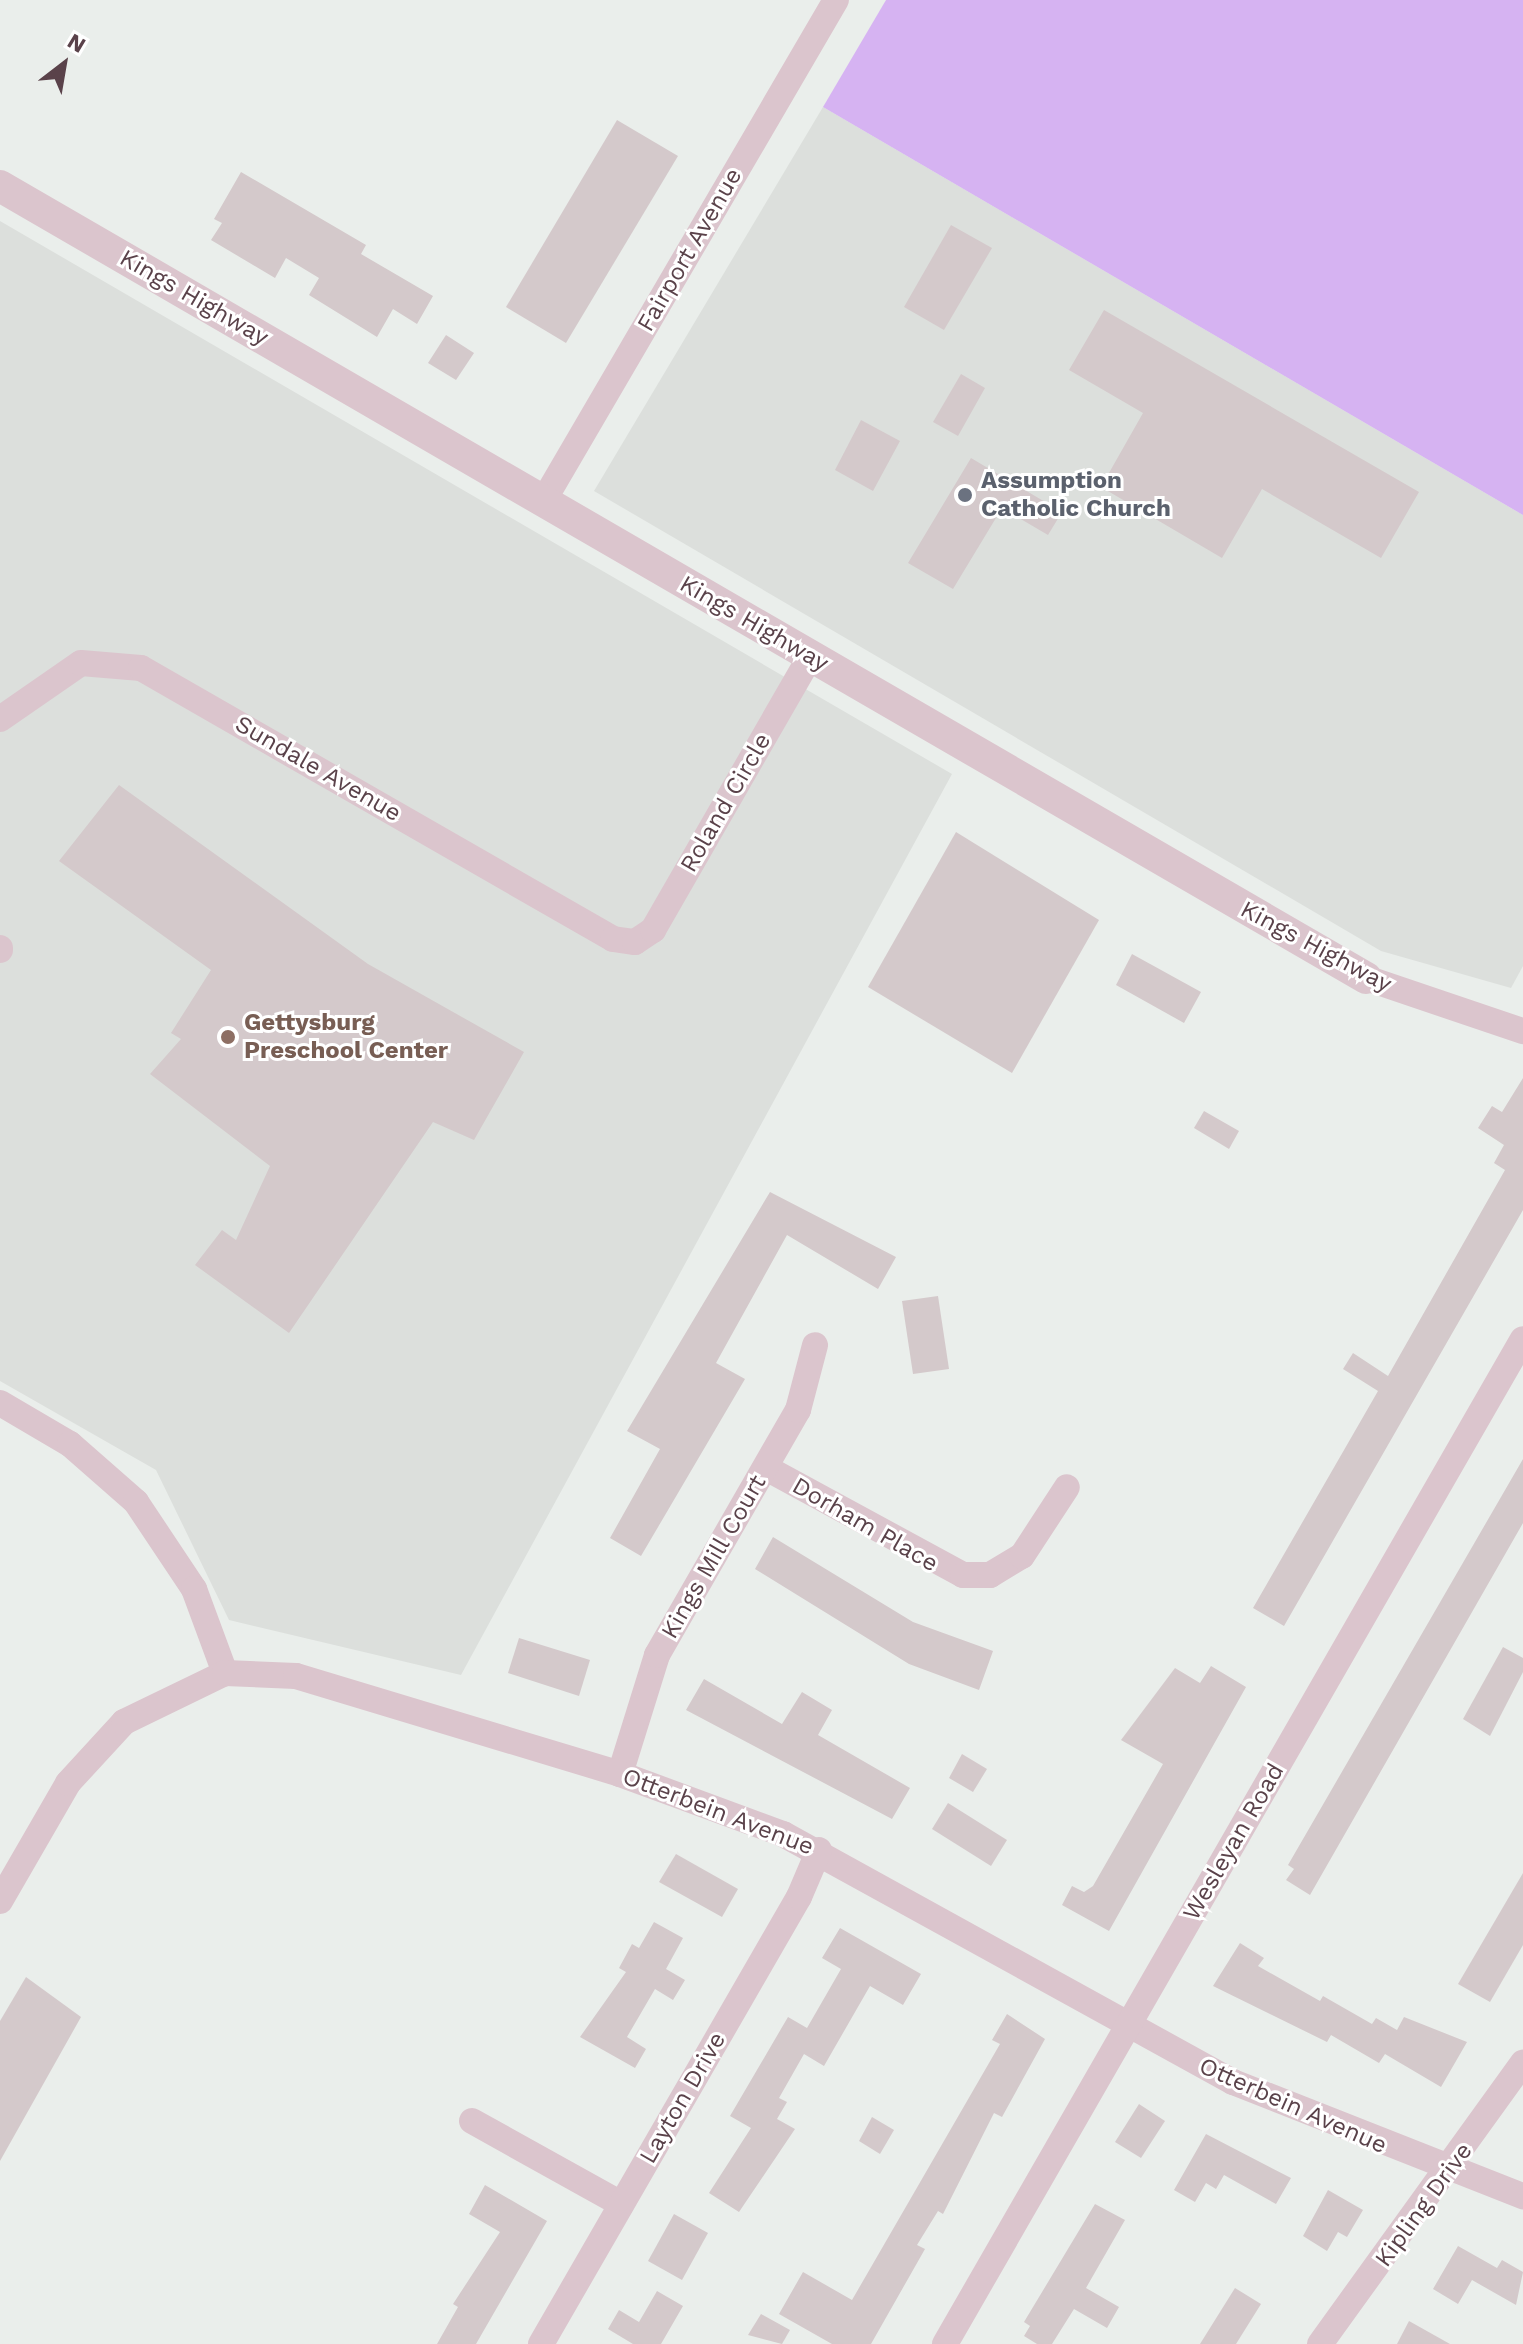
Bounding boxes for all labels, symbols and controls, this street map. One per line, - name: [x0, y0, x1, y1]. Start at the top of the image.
- north arrow: [24, 24, 104, 104]
- text: N: [63, 28, 90, 58]
- street label: Fairport Avenue: [631, 163, 749, 337]
- street label: Kings Highway: [114, 244, 274, 352]
- place label: Assumption Catholic Church: [981, 467, 1171, 523]
- marker: Assumption Catholic Church: [956, 486, 974, 504]
- street label: Kings Highway: [674, 570, 834, 678]
- street label: Sundale Avenue: [229, 710, 407, 828]
- street label: Roland Circle: [675, 728, 777, 878]
- street label: Kings Highway: [1235, 895, 1397, 999]
- place label: Gettysburg Preschool Center: [244, 1009, 449, 1065]
- marker: Gettysburg Preschool Center: [219, 1028, 237, 1046]
- street label: Kings Mill Court: [655, 1470, 773, 1644]
- street label: Dorham Place: [787, 1472, 943, 1578]
- street label: Wesleyan Road: [1177, 1758, 1291, 1926]
- street label: Otterbein Avenue: [618, 1762, 818, 1862]
- street label: Layton Drive: [634, 2027, 732, 2169]
- street label: Otterbein Avenue: [1194, 2051, 1392, 2161]
- street label: Kipling Drive: [1369, 2137, 1479, 2273]

